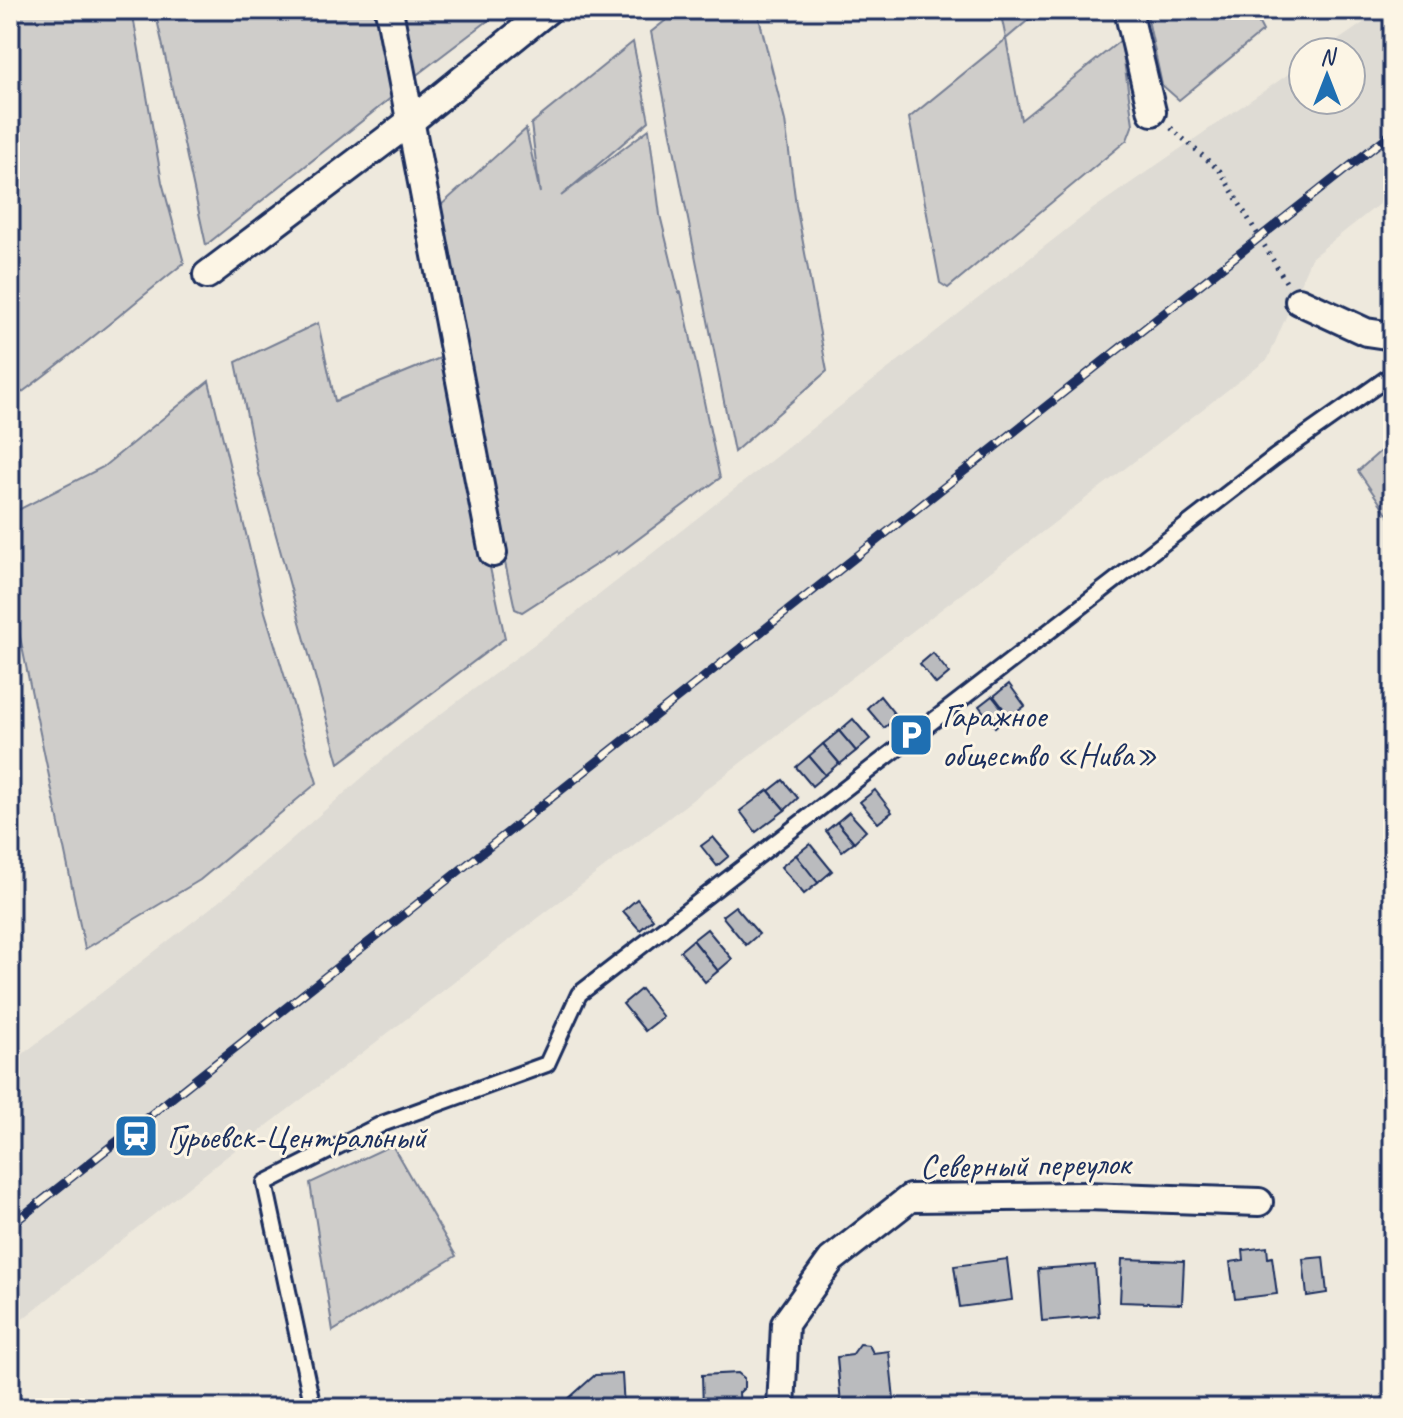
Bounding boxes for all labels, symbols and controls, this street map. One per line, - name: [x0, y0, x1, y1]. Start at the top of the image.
- north arrow: [1287, 36, 1367, 116]
- text: N: [1320, 43, 1337, 71]
- place label: Гаражное общество «Нива»: [942, 694, 1157, 776]
- parking icon: Гаражное общество «Нива»: [887, 711, 935, 759]
- station icon: Гурьевск-Центральный: [112, 1112, 160, 1160]
- place label: Гурьевск-Центральный: [167, 1115, 428, 1158]
- street label: Северный переулок: [919, 1141, 1134, 1188]

